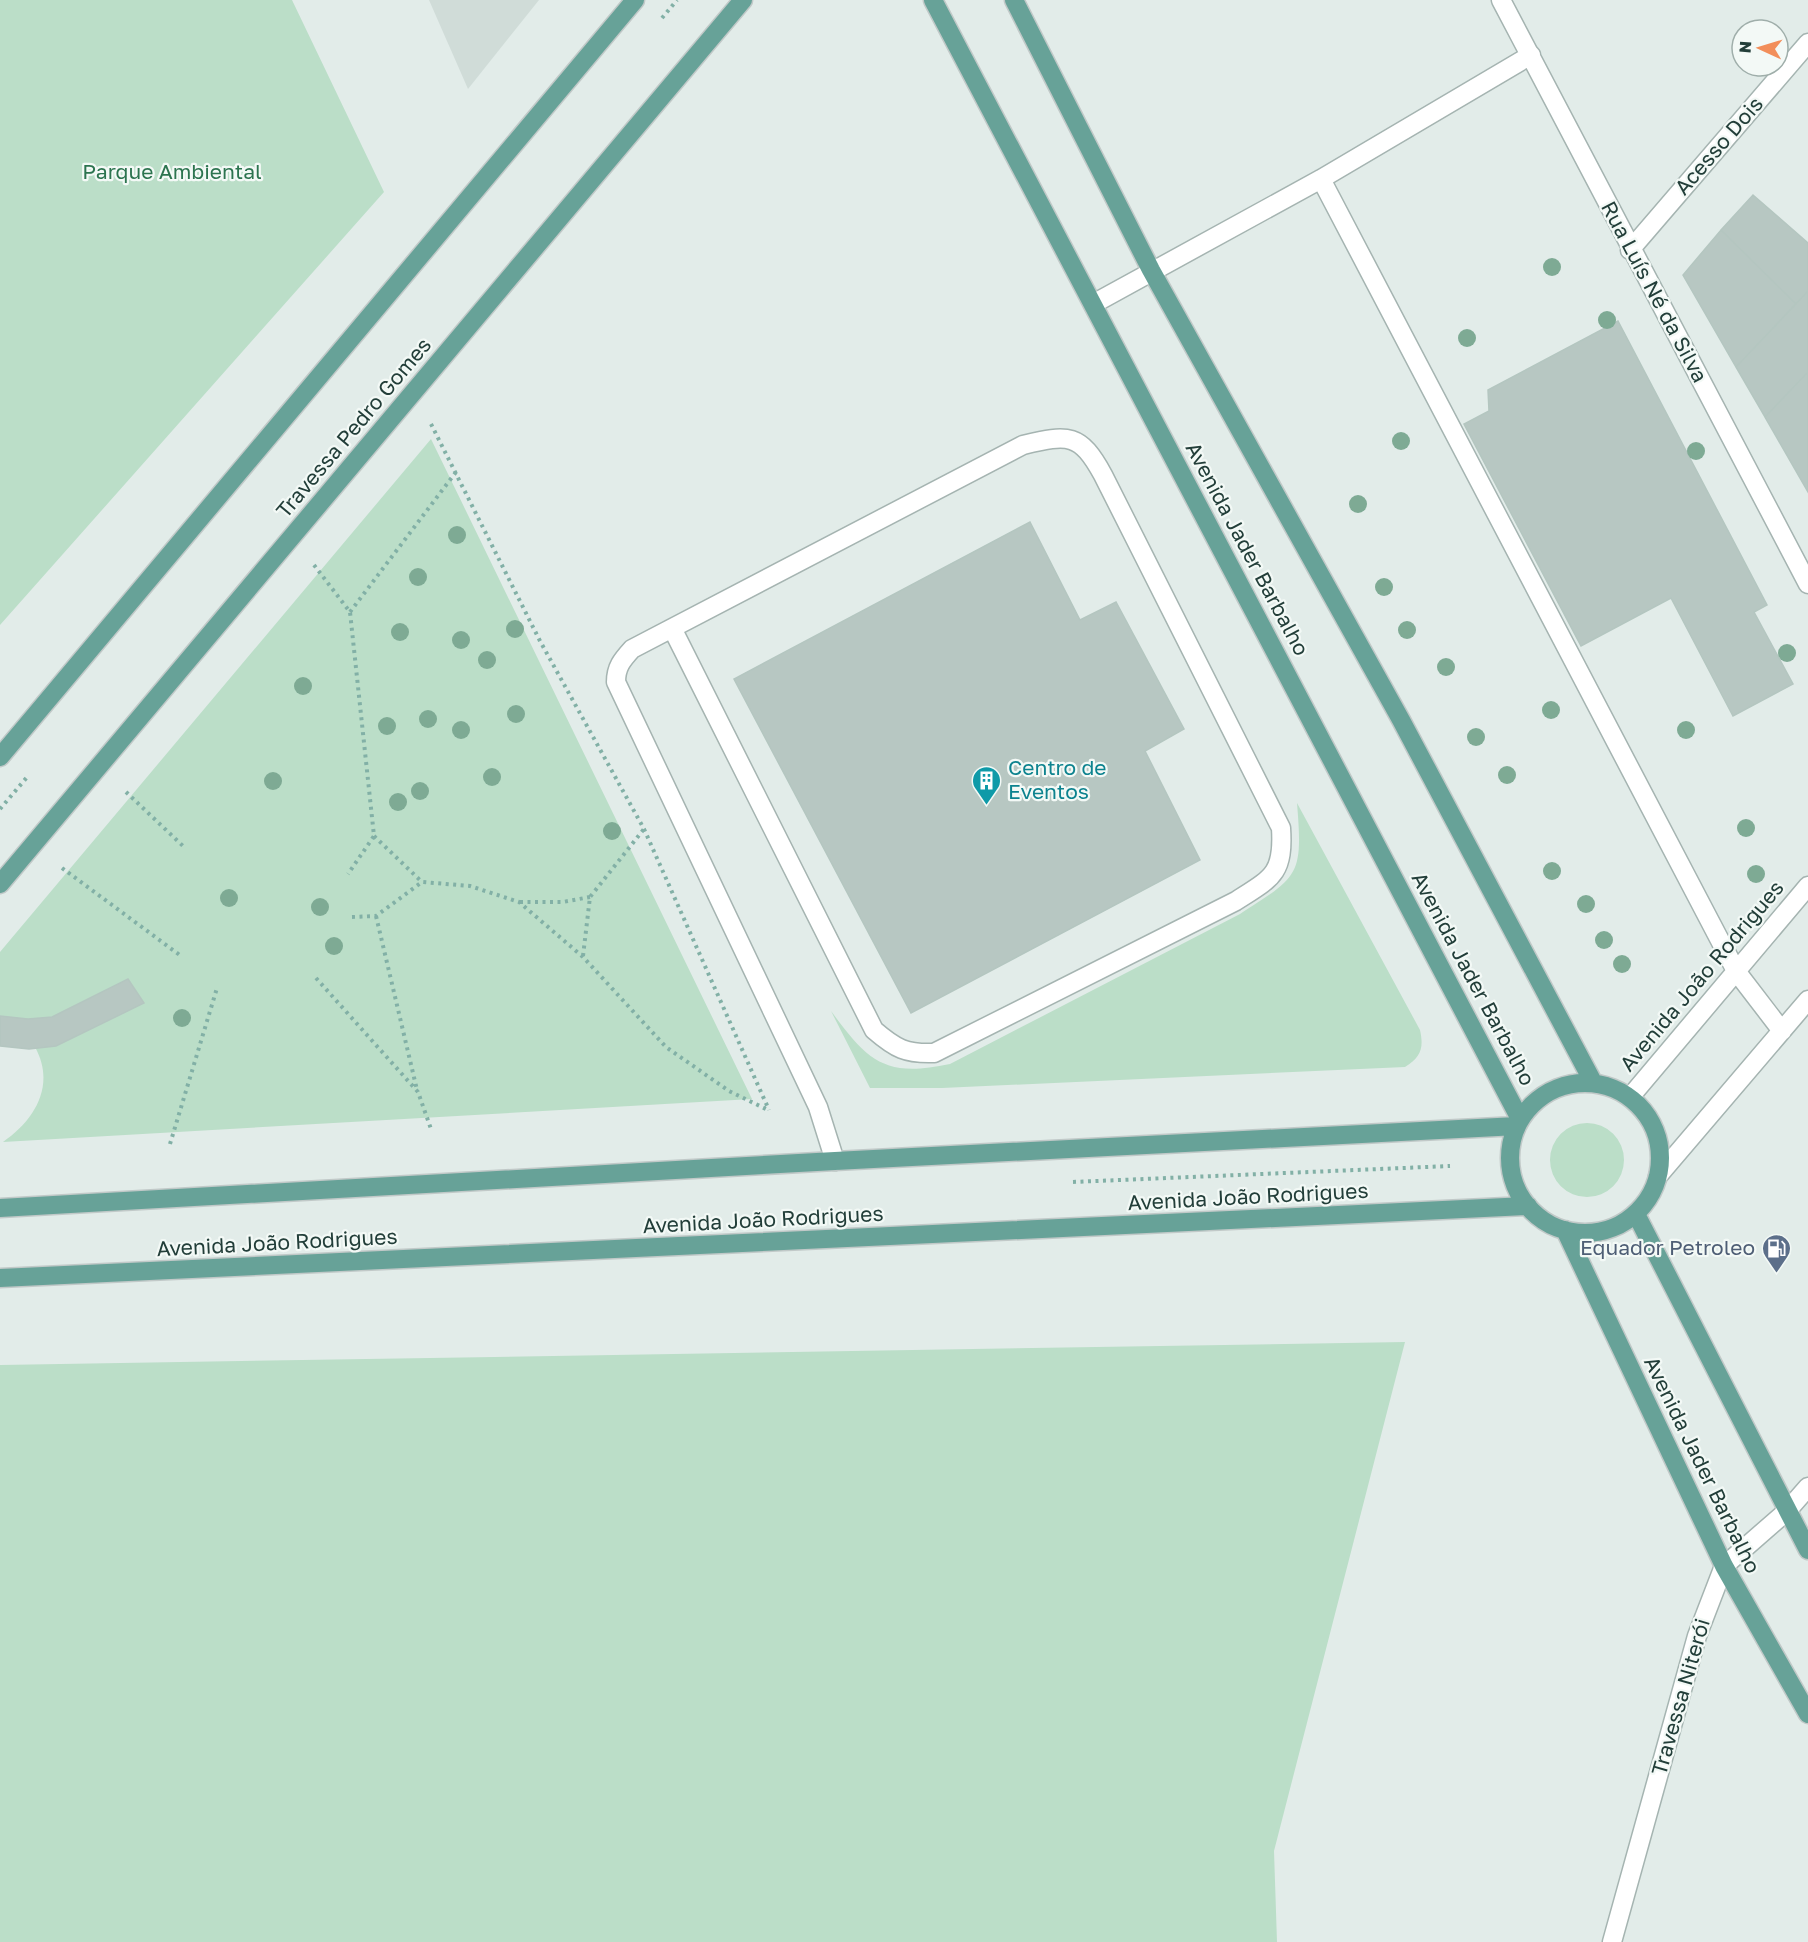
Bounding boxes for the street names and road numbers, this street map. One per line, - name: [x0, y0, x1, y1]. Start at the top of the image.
- street label: Acesso Dois: [1669, 91, 1768, 200]
- street label: Rua Luís Né da Silva: [1596, 196, 1714, 387]
- street label: Travessa Pedro Gomes: [270, 332, 436, 523]
- street label: Avenida Jader Barbalho: [1181, 437, 1315, 660]
- street label: Avenida Jader Barbalho: [1407, 867, 1541, 1090]
- street label: Avenida João Rodrigues: [1614, 875, 1789, 1076]
- street label: Avenida João Rodrigues: [1127, 1177, 1369, 1215]
- street label: Avenida João Rodrigues: [642, 1200, 884, 1238]
- street label: Avenida João Rodrigues: [156, 1223, 398, 1261]
- street label: Avenida Jader Barbalho: [1639, 1352, 1767, 1577]
- street label: Travessa Niterói: [1645, 1615, 1715, 1778]

